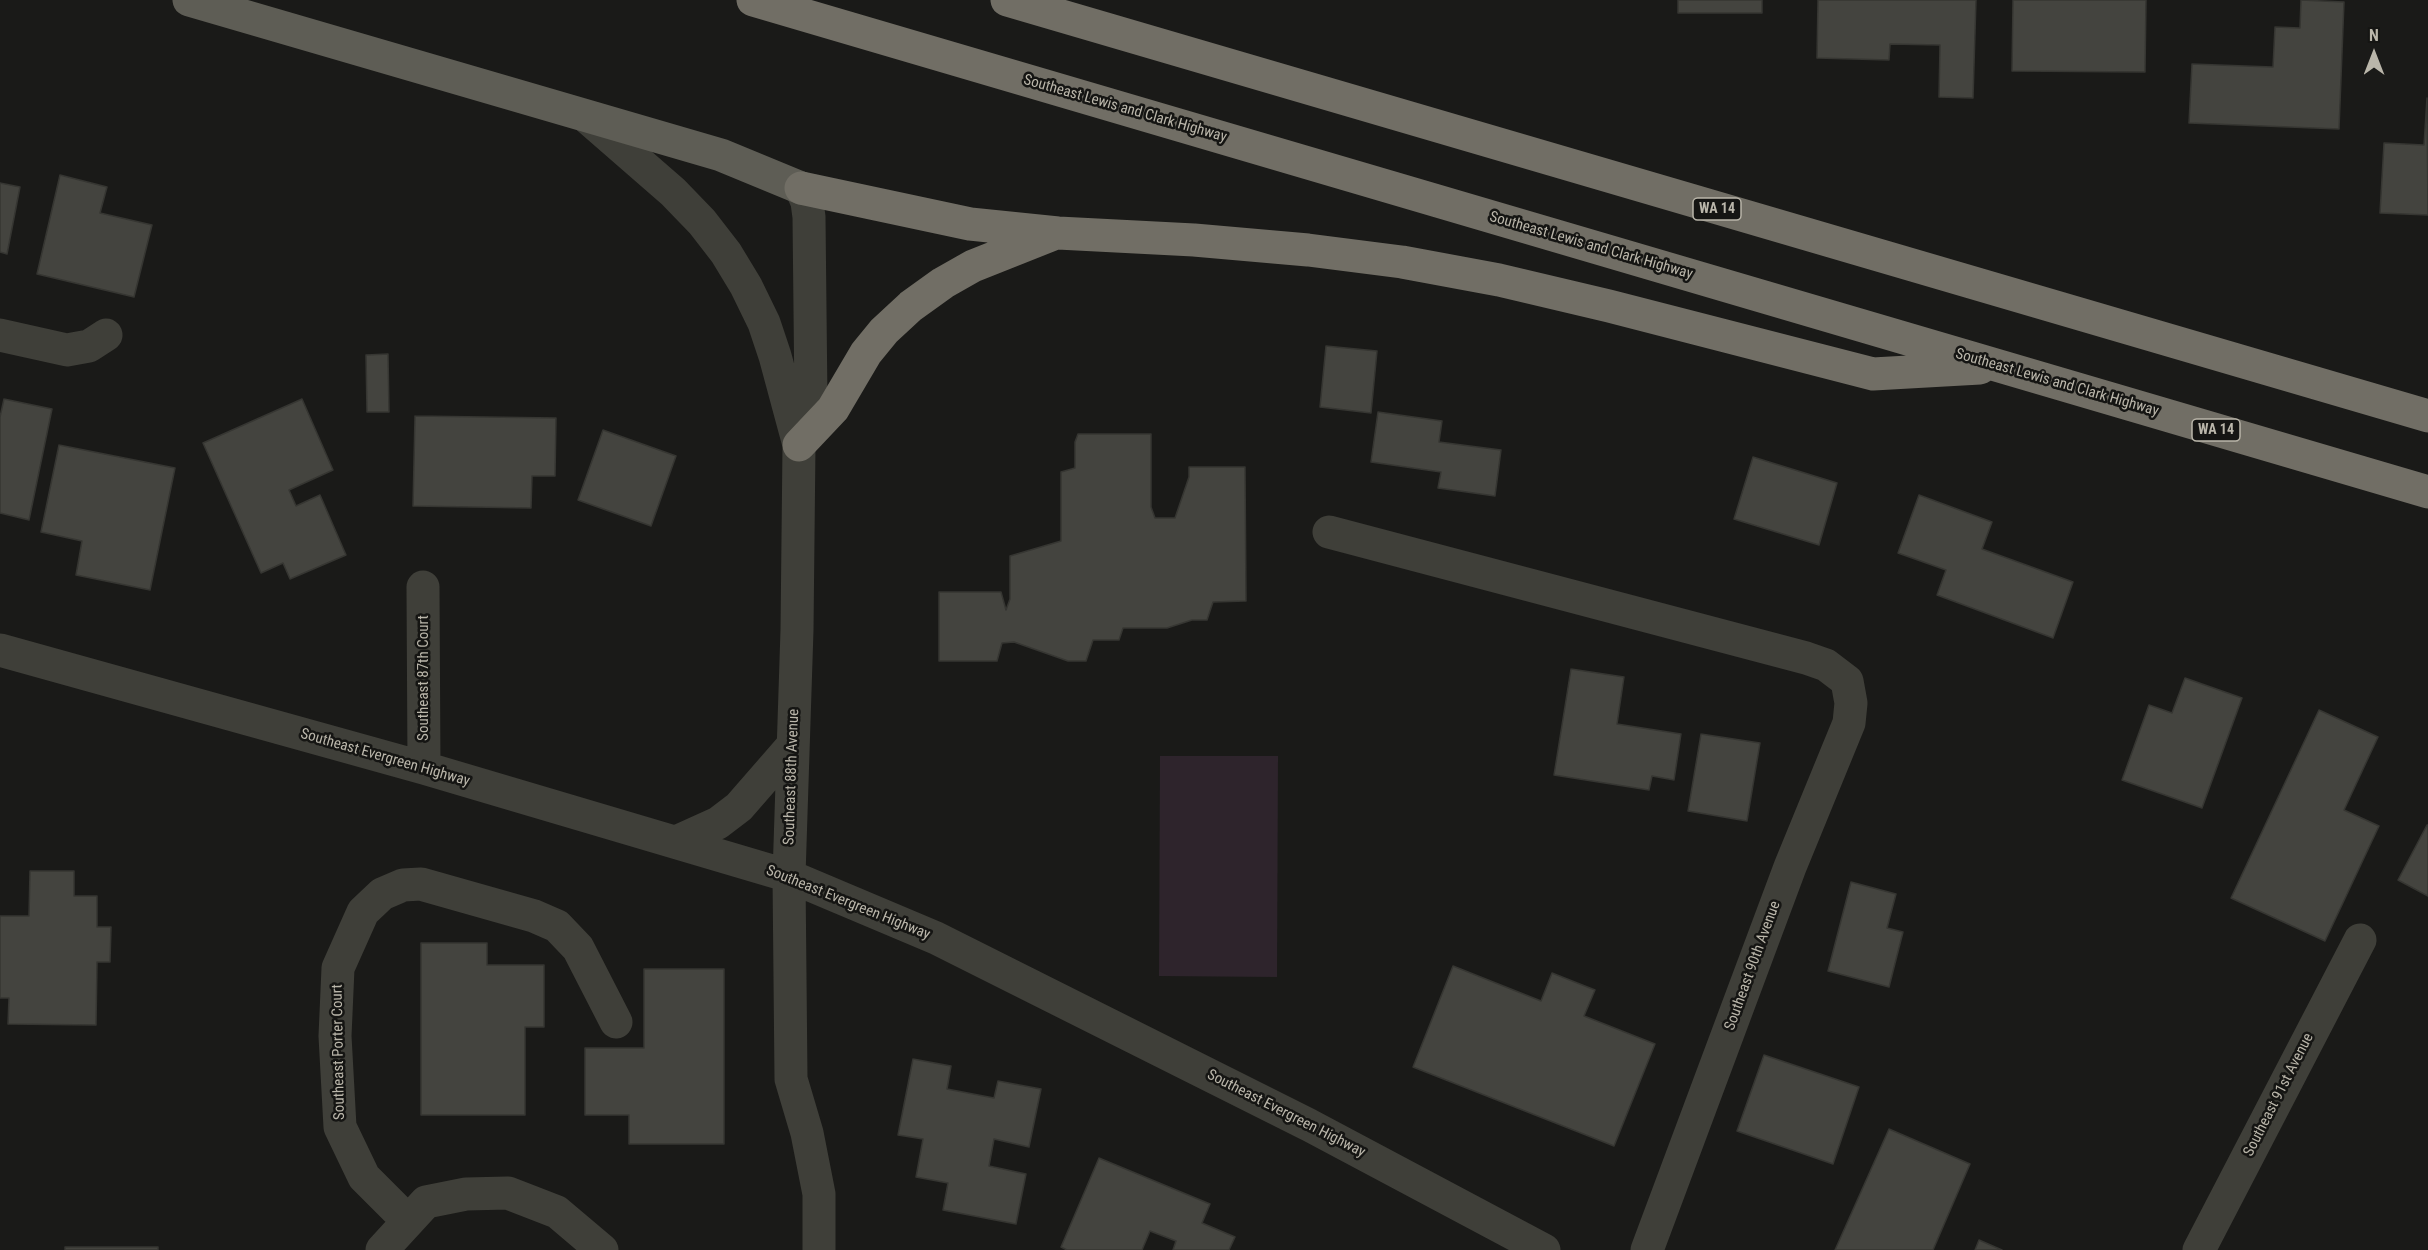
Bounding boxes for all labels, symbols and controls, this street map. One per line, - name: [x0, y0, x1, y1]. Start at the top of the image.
- north arrow: [2344, 24, 2404, 84]
- text: N: [2369, 26, 2379, 45]
- street label: Southeast Lewis and Clark Highway: [1021, 71, 1229, 147]
- road number: WA 14: [1693, 198, 1741, 220]
- street label: Southeast Lewis and Clark Highway: [1487, 208, 1695, 284]
- street label: Southeast Lewis and Clark Highway: [1953, 345, 2161, 421]
- road number: WA 14: [2192, 419, 2240, 441]
- street label: Southeast 87th Court: [415, 615, 433, 741]
- street label: Southeast 88th Avenue: [781, 709, 803, 845]
- street label: Southeast Evergreen Highway: [298, 725, 472, 791]
- street label: Southeast Evergreen Highway: [763, 862, 933, 944]
- street label: Southeast 90th Avenue: [1721, 899, 1785, 1033]
- street label: Southeast Porter Court: [329, 984, 349, 1120]
- street label: Southeast 91st Avenue: [2240, 1030, 2318, 1160]
- street label: Southeast Evergreen Highway: [1204, 1066, 1368, 1162]

